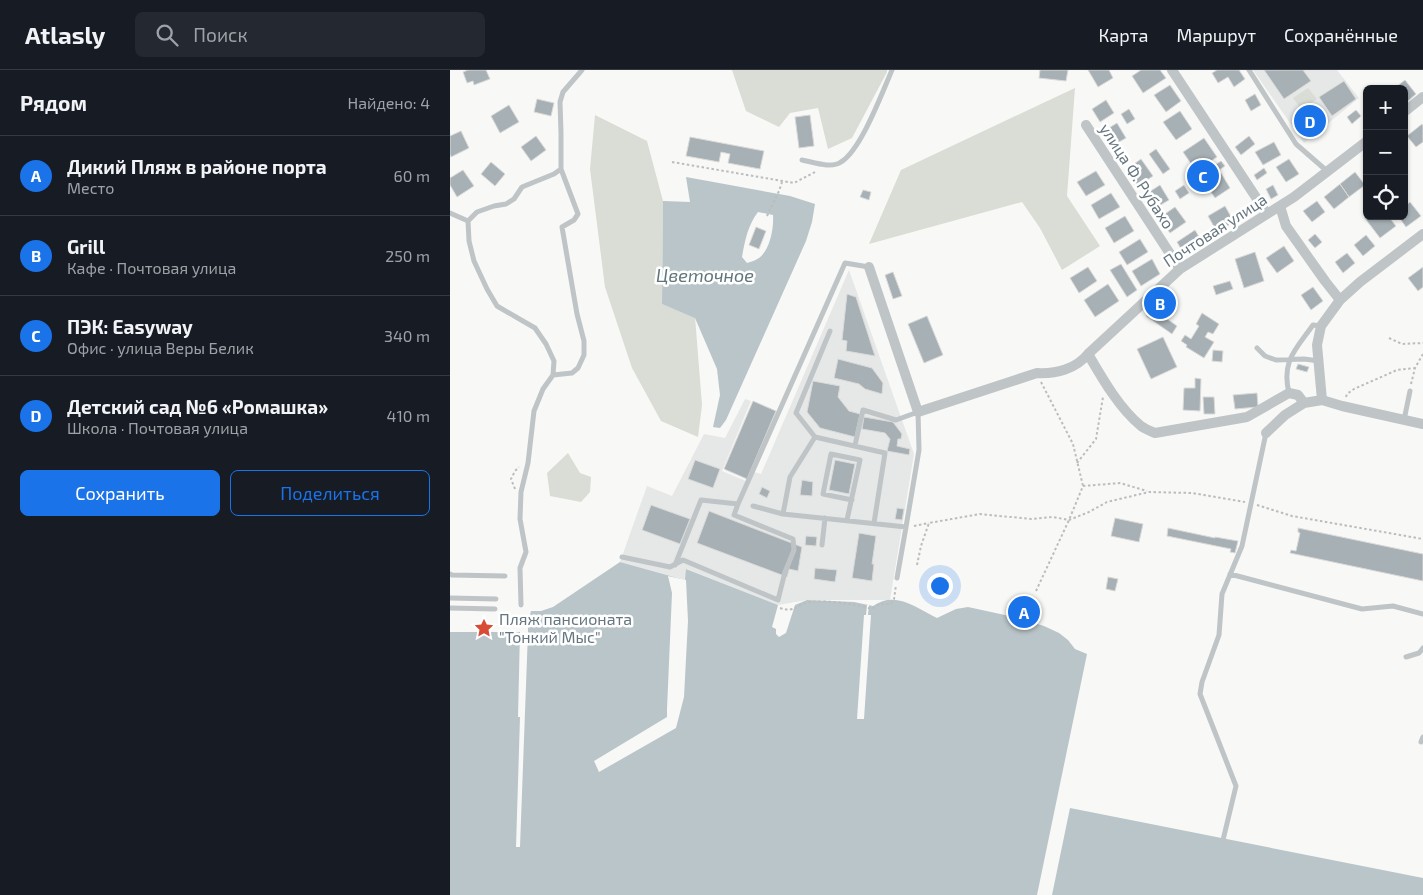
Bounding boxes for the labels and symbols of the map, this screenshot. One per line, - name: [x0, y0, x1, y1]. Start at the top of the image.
- pin: D: [1294, 102, 1326, 140]
- street label: улица Ф. Рубахо: [1095, 119, 1179, 233]
- pin: C: [1187, 157, 1219, 195]
- street label: Почтовая улица: [1159, 189, 1271, 271]
- water label: Цветочное: [656, 264, 754, 286]
- pin: B: [1144, 284, 1176, 322]
- your location: [927, 573, 953, 599]
- pin: A: [1008, 593, 1040, 631]
- place label: Пляж пансионата "Тонкий Мыс": [499, 609, 632, 646]
- place icon: Пляж пансионата "Тонкий Мыс": [473, 617, 495, 639]

